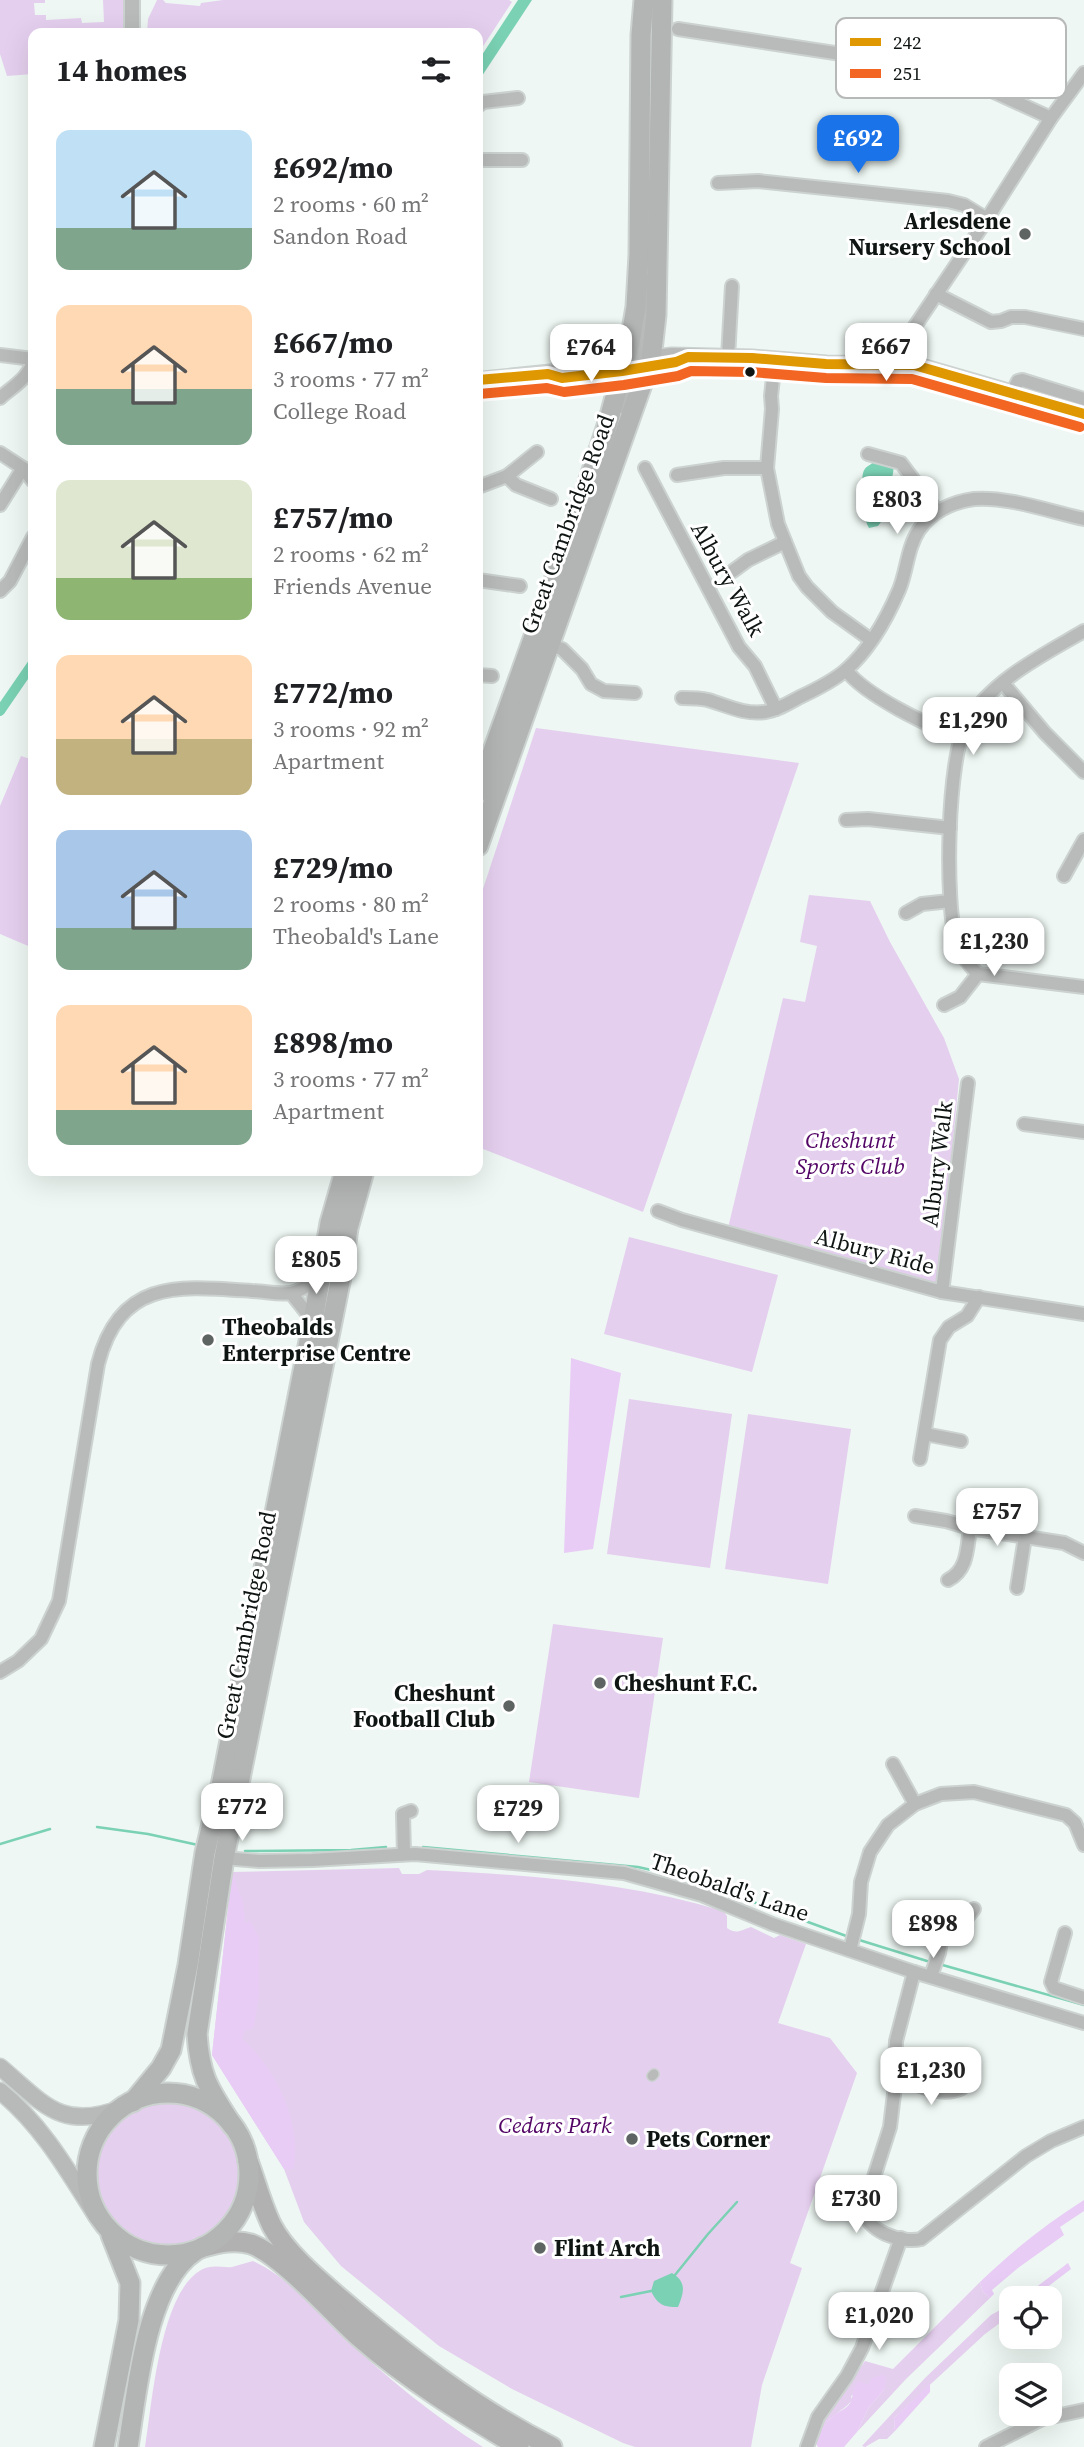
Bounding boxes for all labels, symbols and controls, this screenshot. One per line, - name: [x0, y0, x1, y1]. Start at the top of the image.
- legend: [836, 18, 1066, 98]
- text: 242: [893, 29, 922, 55]
- text: 14 homes: [56, 50, 187, 91]
- icon: filters: [417, 51, 455, 89]
- text: 251: [893, 60, 922, 86]
- pin: £692: [817, 116, 899, 175]
- text: £692: [833, 122, 883, 154]
- text: £692/mo: [273, 147, 393, 188]
- icon: home: [112, 158, 196, 242]
- text: 2 rooms · 60 m²: [273, 188, 429, 220]
- place label: Arlesdene Nursery School: [848, 205, 1011, 263]
- text: Sandon Road: [273, 220, 407, 252]
- marker: Arlesdene Nursery School: [1017, 226, 1033, 242]
- text: £667/mo: [273, 322, 393, 363]
- pin: £764: [550, 324, 632, 384]
- pin: £667: [845, 324, 927, 383]
- text: £667: [861, 330, 911, 362]
- text: £764: [566, 331, 616, 363]
- icon: home: [112, 333, 196, 417]
- text: 3 rooms · 77 m²: [273, 363, 429, 395]
- unlabelled marker: [743, 365, 757, 379]
- text: College Road: [273, 395, 406, 427]
- street label: Great Cambridge Road: [512, 410, 622, 638]
- pin: £803: [856, 476, 938, 536]
- text: £803: [872, 483, 922, 515]
- text: £757/mo: [273, 497, 393, 538]
- icon: home: [112, 508, 196, 592]
- street label: Albury Walk: [683, 516, 773, 643]
- text: 2 rooms · 62 m²: [273, 538, 429, 570]
- text: Friends Avenue: [273, 570, 432, 602]
- text: £772/mo: [273, 672, 393, 713]
- icon: home: [112, 683, 196, 767]
- pin: £1,290: [916, 698, 1030, 757]
- text: £1,290: [938, 704, 1008, 736]
- text: 3 rooms · 92 m²: [273, 713, 429, 745]
- text: Apartment: [273, 745, 384, 777]
- text: £729/mo: [273, 847, 393, 888]
- icon: home: [112, 858, 196, 942]
- text: 2 rooms · 80 m²: [273, 888, 429, 920]
- pin: £1,230: [937, 918, 1051, 978]
- text: Theobald's Lane: [273, 920, 439, 952]
- text: £1,230: [959, 925, 1029, 957]
- text: £898/mo: [273, 1022, 393, 1063]
- icon: home: [112, 1033, 196, 1117]
- text: 3 rooms · 77 m²: [273, 1063, 429, 1095]
- text: Apartment: [273, 1095, 384, 1127]
- street label: Albury Walk: [913, 1099, 961, 1229]
- park label: Cheshunt Sports Club: [796, 1124, 904, 1182]
- street label: Albury Ride: [812, 1220, 938, 1282]
- pin: £805: [275, 1236, 357, 1296]
- text: £805: [291, 1243, 341, 1275]
- place label: Theobalds Enterprise Centre: [222, 1311, 411, 1369]
- marker: Theobalds Enterprise Centre: [200, 1332, 216, 1348]
- pin: £757: [956, 1488, 1038, 1548]
- text: £757: [972, 1495, 1022, 1527]
- street label: Great Cambridge Road: [208, 1508, 284, 1742]
- place label: Cheshunt F.C.: [614, 1667, 758, 1699]
- marker: Cheshunt F.C.: [592, 1675, 608, 1691]
- place label: Cheshunt Football Club: [353, 1677, 496, 1735]
- marker: Cheshunt Football Club: [501, 1698, 517, 1714]
- pin: £772: [201, 1784, 283, 1843]
- pin: £729: [477, 1786, 559, 1845]
- text: £772: [217, 1790, 267, 1822]
- text: £729: [493, 1792, 543, 1824]
- street label: Theobald's Lane: [646, 1845, 814, 1929]
- pin: £898: [892, 1900, 974, 1960]
- text: £898: [908, 1907, 958, 1939]
- pin: £1,230: [874, 2048, 988, 2107]
- text: £1,230: [896, 2054, 966, 2086]
- park label: Cedars Park: [498, 2109, 612, 2141]
- place label: Pets Corner: [646, 2123, 771, 2155]
- marker: Pets Corner: [624, 2131, 640, 2147]
- pin: £730: [815, 2176, 897, 2235]
- text: £730: [831, 2182, 881, 2214]
- place label: Flint Arch: [554, 2232, 660, 2264]
- marker: Flint Arch: [532, 2240, 548, 2256]
- map controls: [999, 2286, 1062, 2426]
- button: locate: [999, 2286, 1062, 2349]
- pin: £1,020: [822, 2292, 936, 2352]
- text: £1,020: [844, 2299, 914, 2331]
- button: layers: [999, 2363, 1062, 2426]

